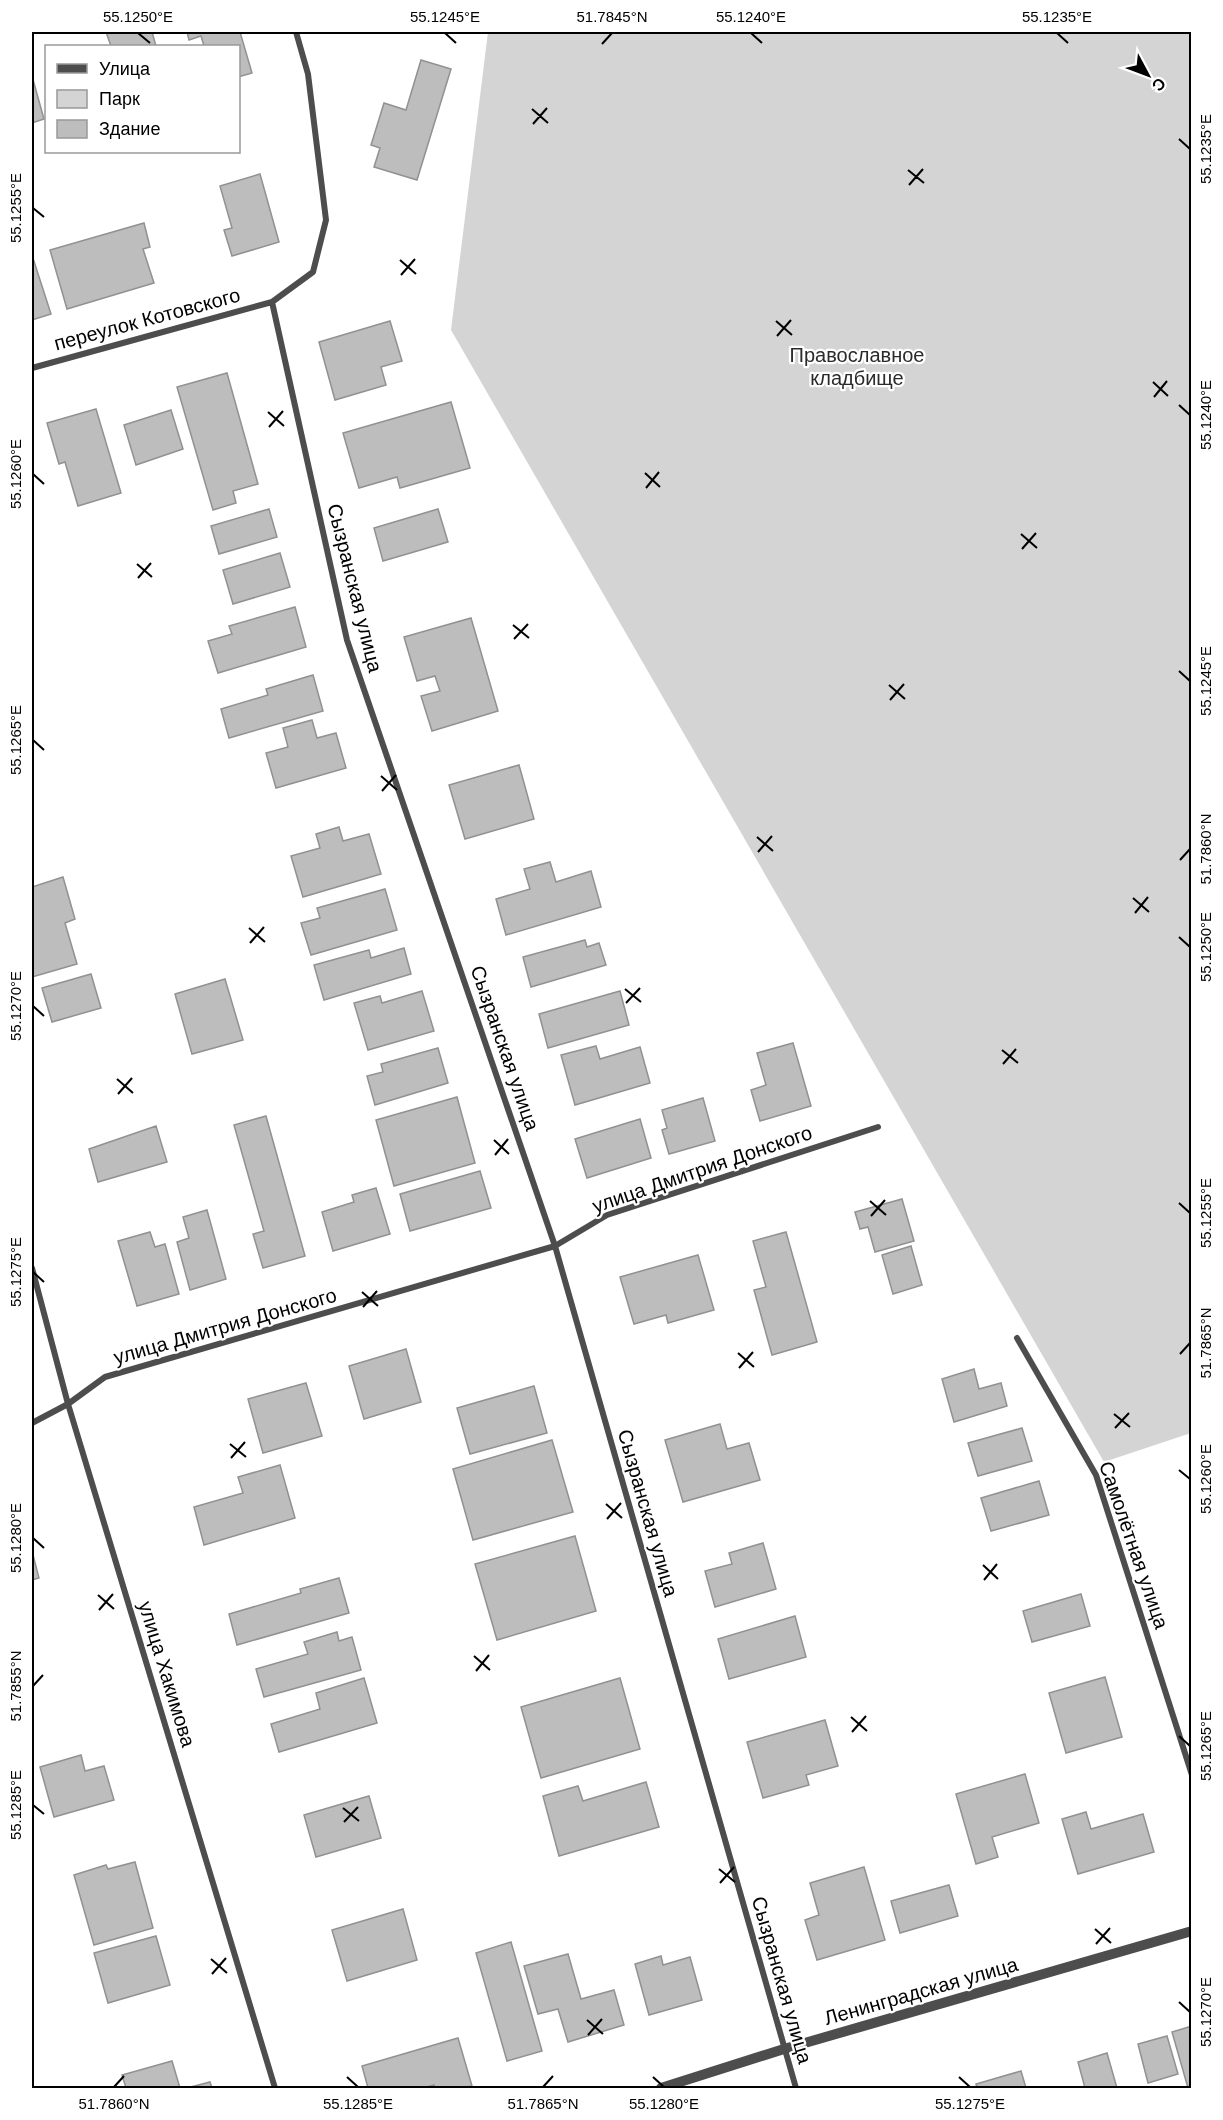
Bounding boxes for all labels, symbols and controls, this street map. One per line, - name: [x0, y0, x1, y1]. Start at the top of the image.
- text: 55.1250°E: [103, 8, 173, 25]
- text: 55.1245°E: [410, 8, 480, 25]
- text: 51.7845°N: [576, 8, 648, 25]
- text: 55.1240°E: [716, 8, 786, 25]
- text: 55.1235°E: [1022, 8, 1092, 25]
- legend: [45, 45, 240, 153]
- north arrow: [1118, 45, 1178, 105]
- text: Улица: [99, 59, 151, 79]
- text: С: [1148, 75, 1169, 95]
- text: Парк: [99, 89, 140, 109]
- text: 55.1235°E: [1197, 114, 1214, 184]
- text: Здание: [99, 119, 160, 139]
- text: 55.1255°E: [7, 173, 24, 243]
- street label: переулок Котовского: [52, 284, 242, 354]
- park label: Православное кладбище: [790, 344, 924, 389]
- text: 55.1240°E: [1197, 380, 1214, 450]
- text: 55.1260°E: [7, 439, 24, 509]
- street label: Сызранская улица: [323, 501, 387, 675]
- text: 55.1245°E: [1197, 646, 1214, 716]
- text: 55.1265°E: [7, 705, 24, 775]
- text: 51.7860°N: [1197, 813, 1214, 885]
- text: 55.1250°E: [1197, 912, 1214, 982]
- street label: Сызранская улица: [466, 963, 544, 1134]
- text: 55.1270°E: [7, 971, 24, 1041]
- street label: улица Дмитрия Донского: [589, 1121, 815, 1217]
- text: 55.1255°E: [1197, 1178, 1214, 1248]
- text: 55.1275°E: [7, 1237, 24, 1307]
- street label: улица Дмитрия Донского: [111, 1284, 339, 1368]
- text: 51.7865°N: [1197, 1307, 1214, 1379]
- street label: Сызранская улица: [614, 1427, 683, 1600]
- text: 55.1260°E: [1197, 1444, 1214, 1514]
- street label: Самолётная улица: [1095, 1458, 1173, 1632]
- text: 55.1280°E: [7, 1503, 24, 1573]
- street label: улица Хакимова: [134, 1598, 200, 1750]
- text: 51.7855°N: [7, 1650, 24, 1722]
- text: 55.1265°E: [1197, 1711, 1214, 1781]
- text: 55.1285°E: [7, 1770, 24, 1840]
- street label: Сызранская улица: [748, 1894, 817, 2067]
- street label: Ленинградская улица: [822, 1953, 1021, 2029]
- text: 55.1270°E: [1197, 1977, 1214, 2047]
- text: 51.7860°N: [78, 2095, 150, 2112]
- text: 55.1285°E: [323, 2095, 393, 2112]
- text: 51.7865°N: [507, 2095, 579, 2112]
- text: 55.1280°E: [629, 2095, 699, 2112]
- text: 55.1275°E: [935, 2095, 1005, 2112]

